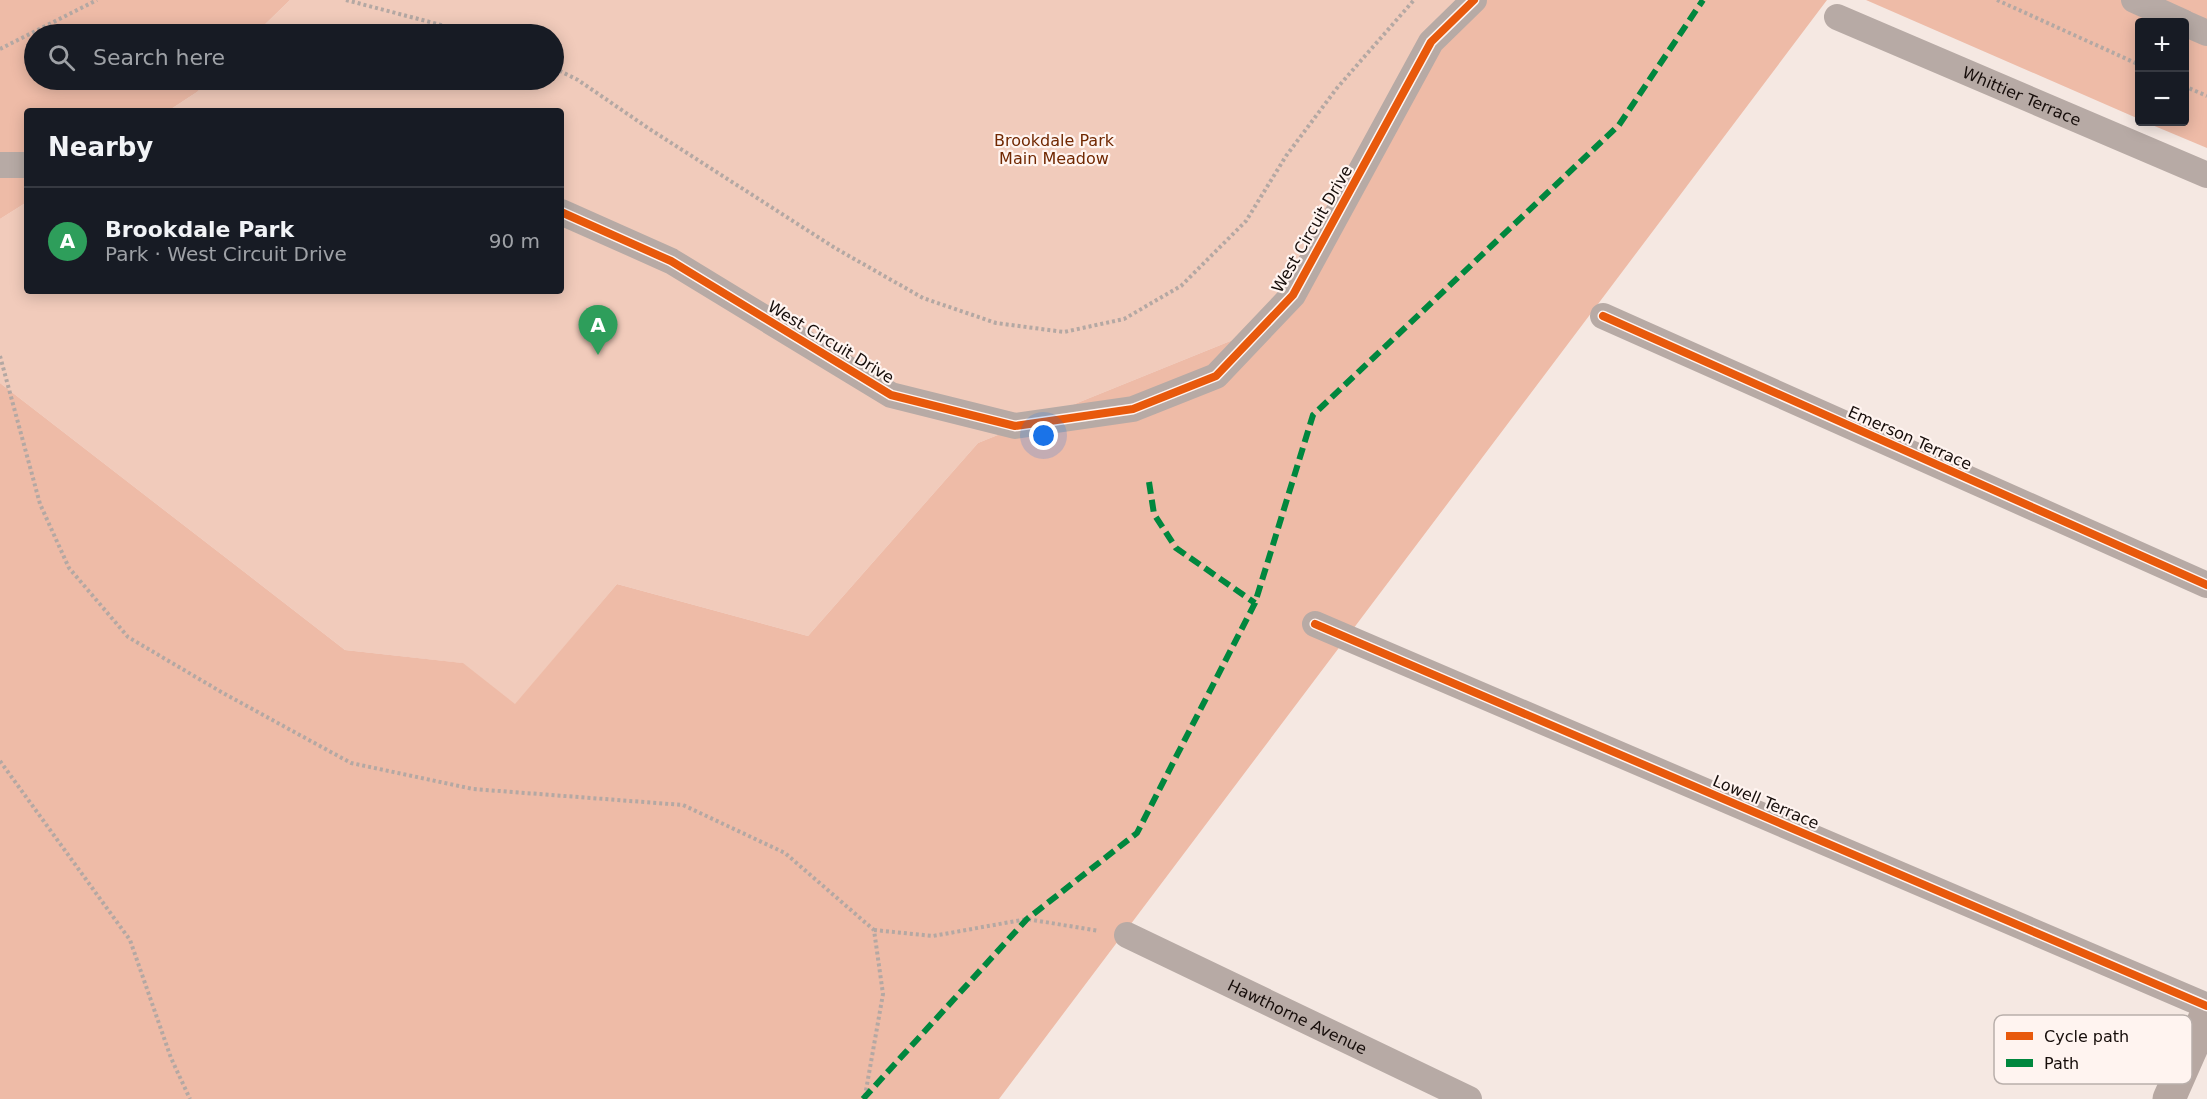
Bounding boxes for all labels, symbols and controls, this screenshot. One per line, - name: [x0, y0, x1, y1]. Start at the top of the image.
- map controls: [2135, 18, 2189, 126]
- button: +: [2135, 18, 2189, 72]
- search box: [24, 24, 564, 90]
- icon: search: [45, 41, 78, 74]
- text: Search here: [93, 45, 225, 70]
- street label: Whittier Terrace: [1960, 62, 2084, 130]
- button: −: [2135, 72, 2189, 126]
- park label: Brookdale Park Main Meadow: [994, 131, 1115, 168]
- text: Nearby: [48, 132, 153, 162]
- street label: West Circuit Drive: [1268, 162, 1356, 296]
- text: Brookdale Park: [105, 217, 294, 242]
- text: A: [60, 229, 75, 253]
- text: 90 m: [489, 229, 540, 253]
- text: Park · West Circuit Drive: [105, 242, 347, 266]
- street label: West Circuit Drive: [765, 297, 897, 387]
- pin: A: [578, 306, 618, 355]
- street label: Emerson Terrace: [1845, 402, 1975, 474]
- your location: [1029, 421, 1058, 450]
- street label: Lowell Terrace: [1710, 771, 1822, 833]
- street label: Hawthorne Avenue: [1225, 975, 1370, 1058]
- legend: [1994, 1015, 2192, 1084]
- text: Cycle path: [2044, 1027, 2129, 1046]
- text: Path: [2044, 1054, 2079, 1073]

